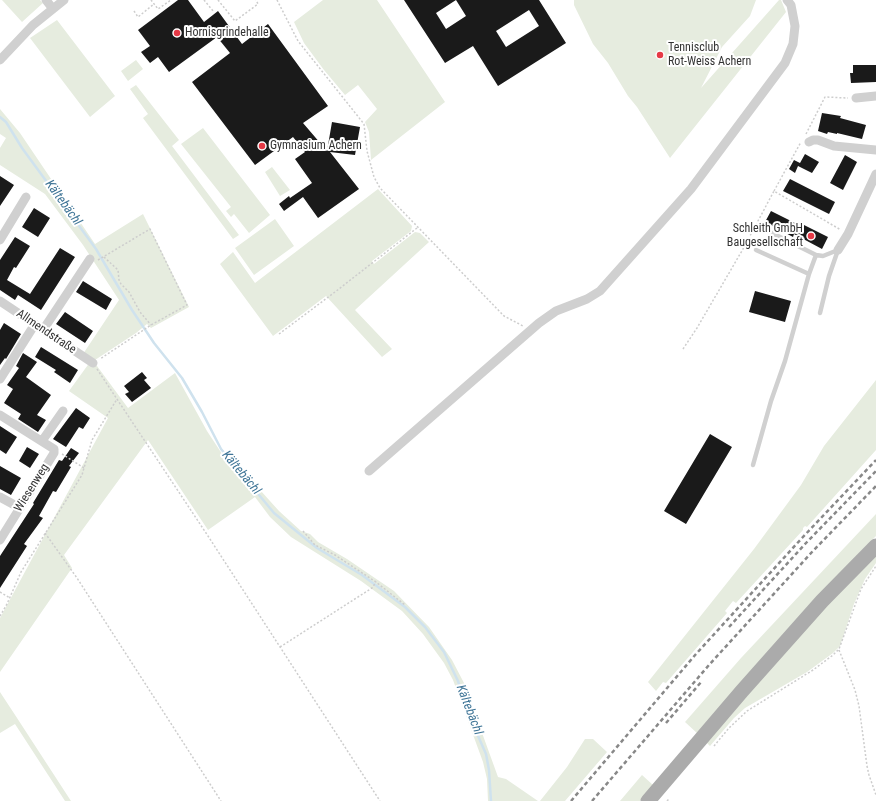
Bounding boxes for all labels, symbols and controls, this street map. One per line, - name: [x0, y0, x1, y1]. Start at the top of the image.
- place label: Hornisgrindehalle: [185, 26, 269, 40]
- marker: Hornisgrindehalle: [172, 28, 182, 38]
- place label: Tennisclub Rot-Weiss Achern: [668, 41, 751, 69]
- marker: Tennisclub Rot-Weiss Achern: [655, 50, 665, 60]
- place label: Gymnasium Achern: [270, 139, 362, 153]
- marker: Gymnasium Achern: [257, 141, 267, 151]
- water label: Kältebächl: [41, 177, 85, 229]
- place label: Schleith GmbH Baugesellschaft: [727, 222, 803, 250]
- marker: Schleith GmbH Baugesellschaft: [806, 231, 816, 241]
- street label: Allmendstraße: [13, 307, 79, 357]
- water label: Kältebächl: [218, 448, 264, 498]
- street label: Wiesenweg: [12, 461, 52, 515]
- water label: Kältebächl: [452, 683, 486, 737]

